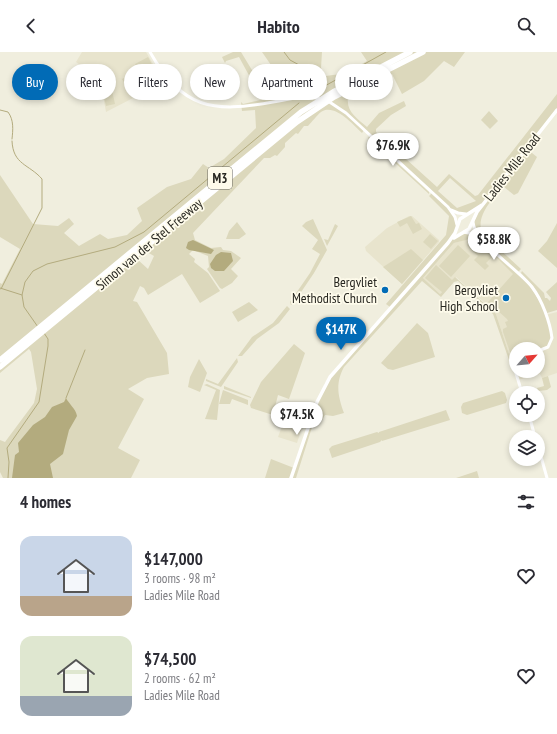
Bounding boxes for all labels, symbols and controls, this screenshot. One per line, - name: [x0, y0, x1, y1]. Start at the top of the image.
- icon: back: [20, 15, 42, 37]
- text: Habito: [257, 15, 300, 38]
- icon: search: [515, 15, 537, 37]
- chip: Buy: [12, 64, 58, 100]
- chip: Rent: [66, 64, 116, 100]
- chip: Filters: [124, 64, 182, 100]
- chip: New: [190, 64, 240, 100]
- chip: Apartment: [248, 64, 327, 100]
- chip: House: [335, 64, 393, 100]
- street label: Ladies Mile Road: [480, 129, 544, 205]
- pin: $76.9K: [360, 133, 426, 167]
- text: $76.9K: [376, 137, 410, 154]
- road number: M3: [208, 167, 232, 189]
- street label: Simon van der Stel Freeway: [92, 194, 207, 294]
- pin: $58.8K: [461, 227, 527, 261]
- text: $58.8K: [477, 231, 511, 248]
- place label: Bergvliet Methodist Church: [292, 273, 377, 307]
- place label: Bergvliet High School: [440, 281, 499, 315]
- marker: Bergvliet Methodist Church: [380, 285, 390, 295]
- marker: Bergvliet High School: [501, 293, 511, 303]
- pin: $147K: [313, 317, 369, 351]
- text: $147K: [325, 321, 357, 338]
- north arrow: [509, 342, 545, 378]
- map controls: [509, 342, 545, 466]
- button: locate: [509, 386, 545, 422]
- pin: $74.5K: [264, 402, 330, 436]
- text: $74.5K: [280, 406, 314, 423]
- button: layers: [509, 430, 545, 466]
- text: 4 homes: [20, 491, 71, 513]
- icon: filters: [515, 491, 537, 513]
- text: $147,000: [144, 548, 203, 570]
- icon: home: [52, 552, 100, 600]
- icon: heart: [515, 565, 537, 587]
- text: 3 rooms · 98 m²: [144, 570, 216, 587]
- text: Ladies Mile Road: [144, 587, 220, 604]
- text: $74,500: [144, 648, 196, 670]
- icon: home: [52, 652, 100, 700]
- icon: heart: [515, 665, 537, 687]
- text: 2 rooms · 62 m²: [144, 670, 216, 687]
- text: Ladies Mile Road: [144, 687, 220, 704]

